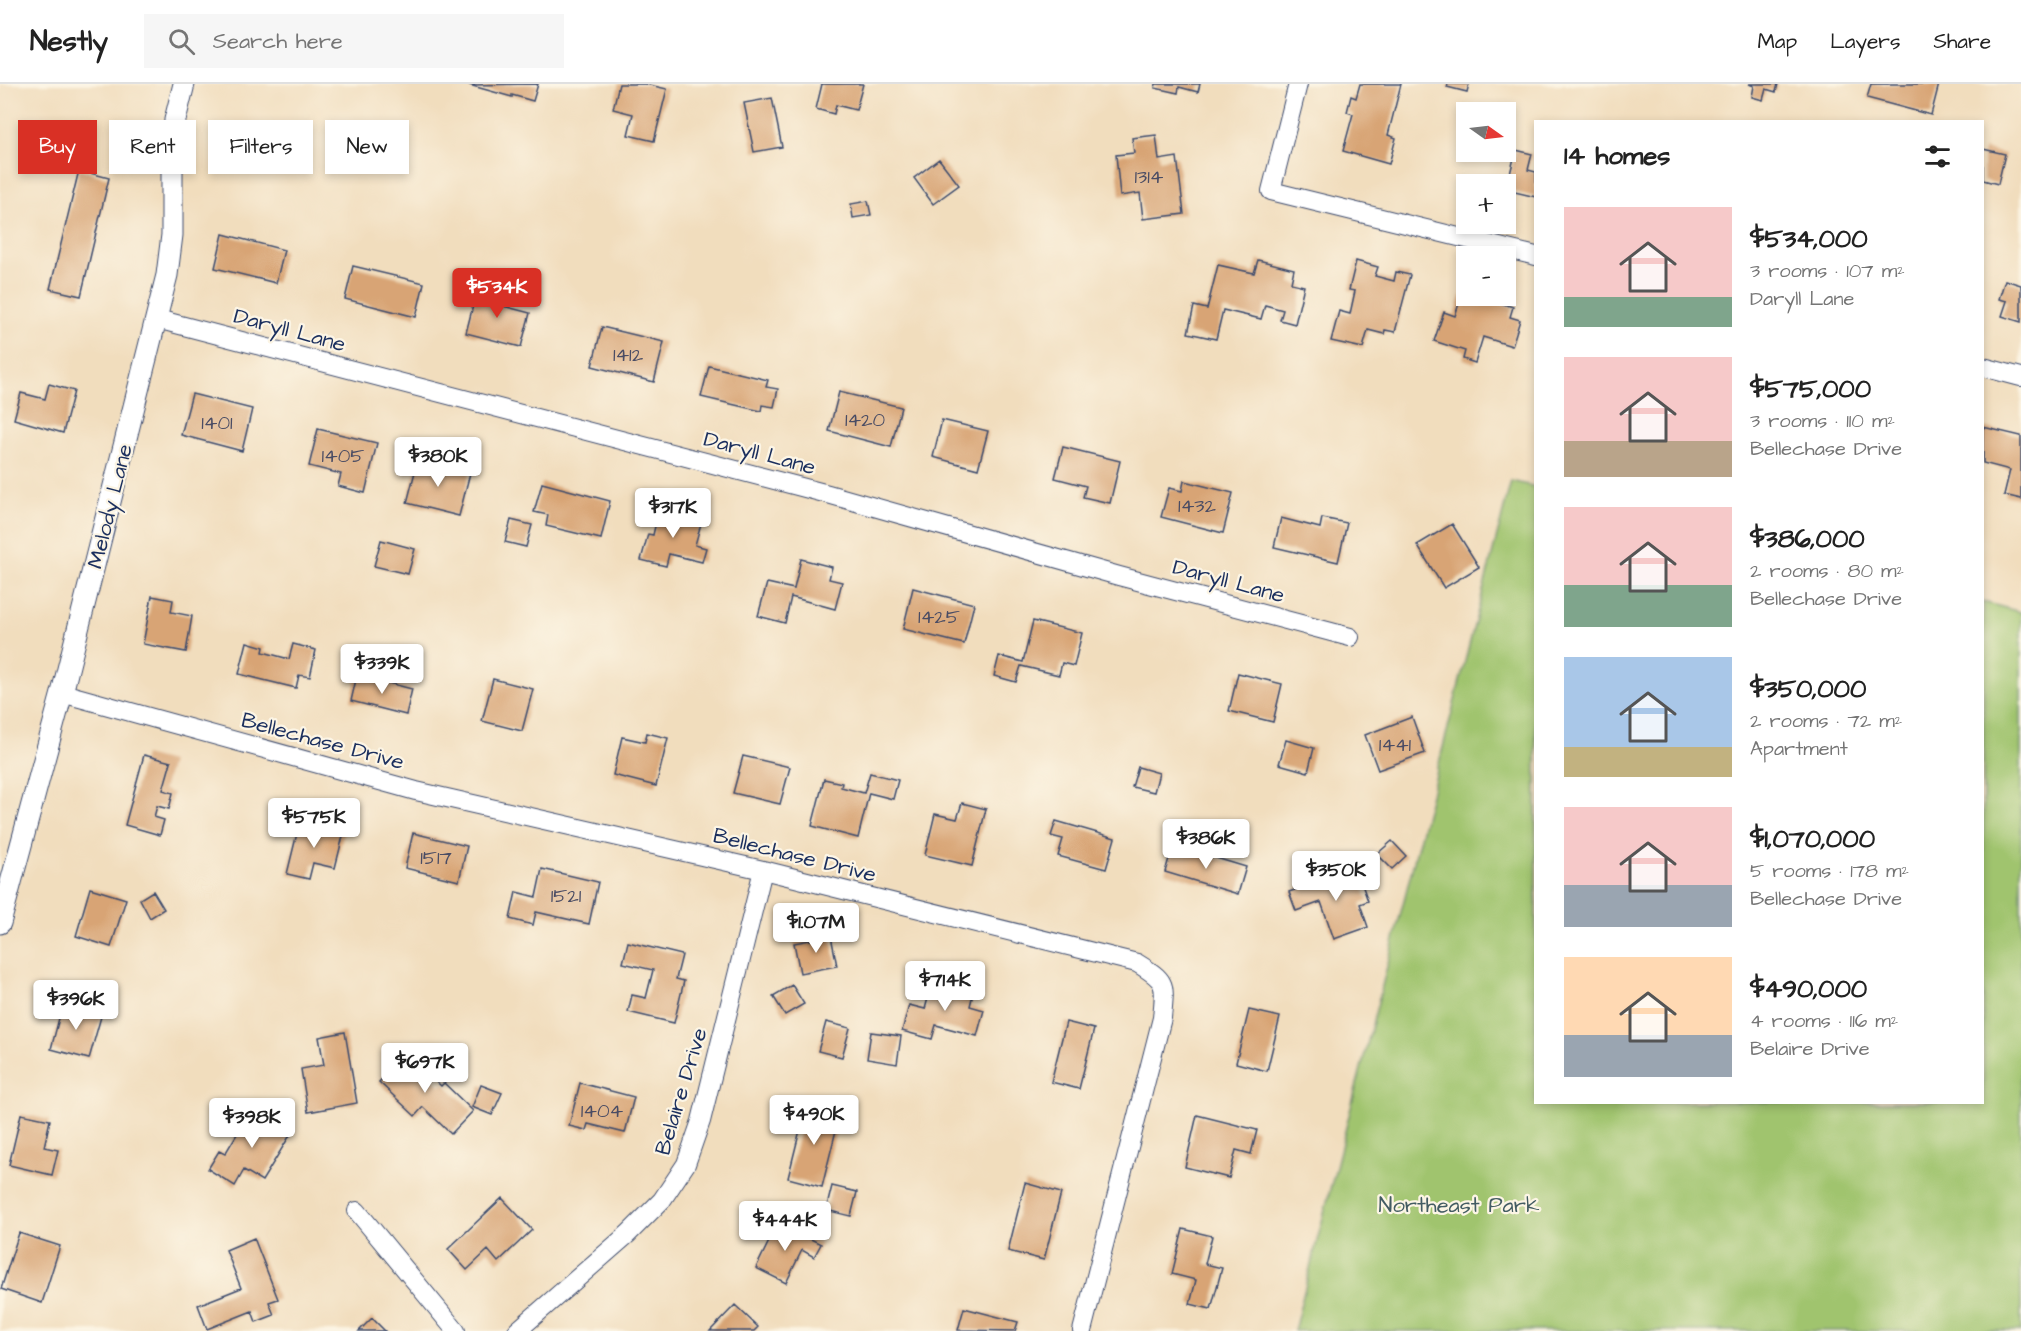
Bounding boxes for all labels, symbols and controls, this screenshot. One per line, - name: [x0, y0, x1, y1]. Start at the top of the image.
- search box: [144, 14, 564, 68]
- text: Nestly: [30, 22, 108, 61]
- icon: search: [165, 25, 198, 58]
- text: Search here: [213, 26, 343, 57]
- text: Map: [1757, 27, 1797, 56]
- text: Layers: [1830, 27, 1900, 56]
- text: Share: [1933, 27, 1991, 56]
- north arrow: [1456, 102, 1516, 162]
- map controls: [1456, 102, 1516, 306]
- chip: Buy: [18, 120, 97, 174]
- chip: Rent: [109, 120, 196, 174]
- chip: Filters: [208, 120, 313, 174]
- chip: New: [325, 120, 409, 174]
- text: 14 homes: [1564, 138, 1670, 174]
- icon: filters: [1921, 140, 1954, 173]
- house number: 1314: [1135, 163, 1164, 191]
- button: +: [1456, 174, 1516, 234]
- text: $534,000: [1750, 221, 1868, 257]
- icon: home: [1612, 231, 1684, 303]
- button: −: [1456, 246, 1516, 306]
- text: 3 rooms · 107 m²: [1750, 257, 1905, 285]
- pin: $534K: [455, 268, 539, 319]
- text: $534K: [466, 273, 528, 301]
- text: Daryll Lane: [1750, 285, 1854, 313]
- street label: Daryll Lane: [230, 301, 349, 361]
- house number: 1412: [613, 341, 644, 369]
- text: $575,000: [1750, 371, 1871, 407]
- icon: home: [1612, 381, 1684, 453]
- house number: 1420: [845, 406, 886, 434]
- text: 3 rooms · 110 m²: [1750, 407, 1895, 435]
- house number: 1401: [201, 409, 233, 437]
- street label: Daryll Lane: [700, 424, 819, 484]
- text: Bellechase Drive: [1750, 435, 1902, 463]
- pin: $380K: [396, 437, 480, 488]
- street label: Melody Lane: [80, 441, 142, 572]
- house number: 1405: [322, 442, 364, 470]
- text: $380K: [408, 442, 468, 470]
- pin: $317K: [631, 488, 715, 539]
- house number: 1432: [1178, 492, 1216, 520]
- text: $317K: [649, 493, 697, 521]
- text: $386,000: [1750, 521, 1865, 557]
- icon: home: [1612, 531, 1684, 603]
- street label: Daryll Lane: [1169, 552, 1288, 612]
- text: 2 rooms · 80 m²: [1750, 557, 1904, 585]
- text: Bellechase Drive: [1750, 585, 1902, 613]
- house number: 1425: [918, 603, 960, 631]
- pin: $339K: [340, 644, 424, 695]
- text: $339K: [355, 649, 409, 677]
- text: $350,000: [1750, 671, 1866, 707]
- icon: home: [1612, 681, 1684, 753]
- street label: Bellechase Drive: [238, 705, 407, 778]
- text: 2 rooms · 72 m²: [1750, 707, 1902, 735]
- house number: 1441: [1379, 731, 1412, 759]
- text: Apartment: [1750, 735, 1848, 763]
- pin: $575K: [272, 798, 356, 849]
- text: $575K: [282, 803, 346, 831]
- pin: $386K: [1164, 819, 1248, 870]
- street label: Bellechase Drive: [710, 820, 880, 891]
- text: $1,070,000: [1750, 821, 1875, 857]
- text: $386K: [1177, 824, 1235, 852]
- icon: home: [1612, 831, 1684, 903]
- house number: 1517: [420, 844, 452, 872]
- pin: $350K: [1294, 851, 1378, 902]
- text: $350K: [1306, 856, 1366, 884]
- text: 5 rooms · 178 m²: [1750, 857, 1909, 885]
- house number: 1521: [551, 882, 582, 910]
- text: Bellechase Drive: [1750, 885, 1902, 913]
- pin: $1.07M: [767, 903, 865, 954]
- text: $1.07M: [787, 908, 845, 936]
- pin: $714K: [903, 961, 987, 1012]
- text: $714K: [919, 966, 971, 994]
- text: $490,000: [1750, 971, 1867, 1007]
- pin: $396K: [34, 980, 118, 1031]
- icon: home: [1612, 981, 1684, 1053]
- text: $396K: [47, 985, 105, 1013]
- text: 4 rooms · 116 m²: [1750, 1007, 1898, 1035]
- street label: Belaire Drive: [647, 1024, 715, 1159]
- text: Belaire Drive: [1750, 1035, 1869, 1063]
- pin: $697K: [383, 1043, 467, 1094]
- text: $697K: [395, 1048, 455, 1076]
- pin: $490K: [772, 1095, 856, 1146]
- house number: 1404: [581, 1097, 624, 1125]
- pin: $398K: [210, 1098, 294, 1149]
- text: $490K: [784, 1100, 844, 1128]
- text: $398K: [223, 1103, 281, 1131]
- park label: Northeast Park: [1379, 1190, 1540, 1221]
- pin: $444K: [743, 1201, 827, 1252]
- text: $444K: [753, 1206, 817, 1234]

